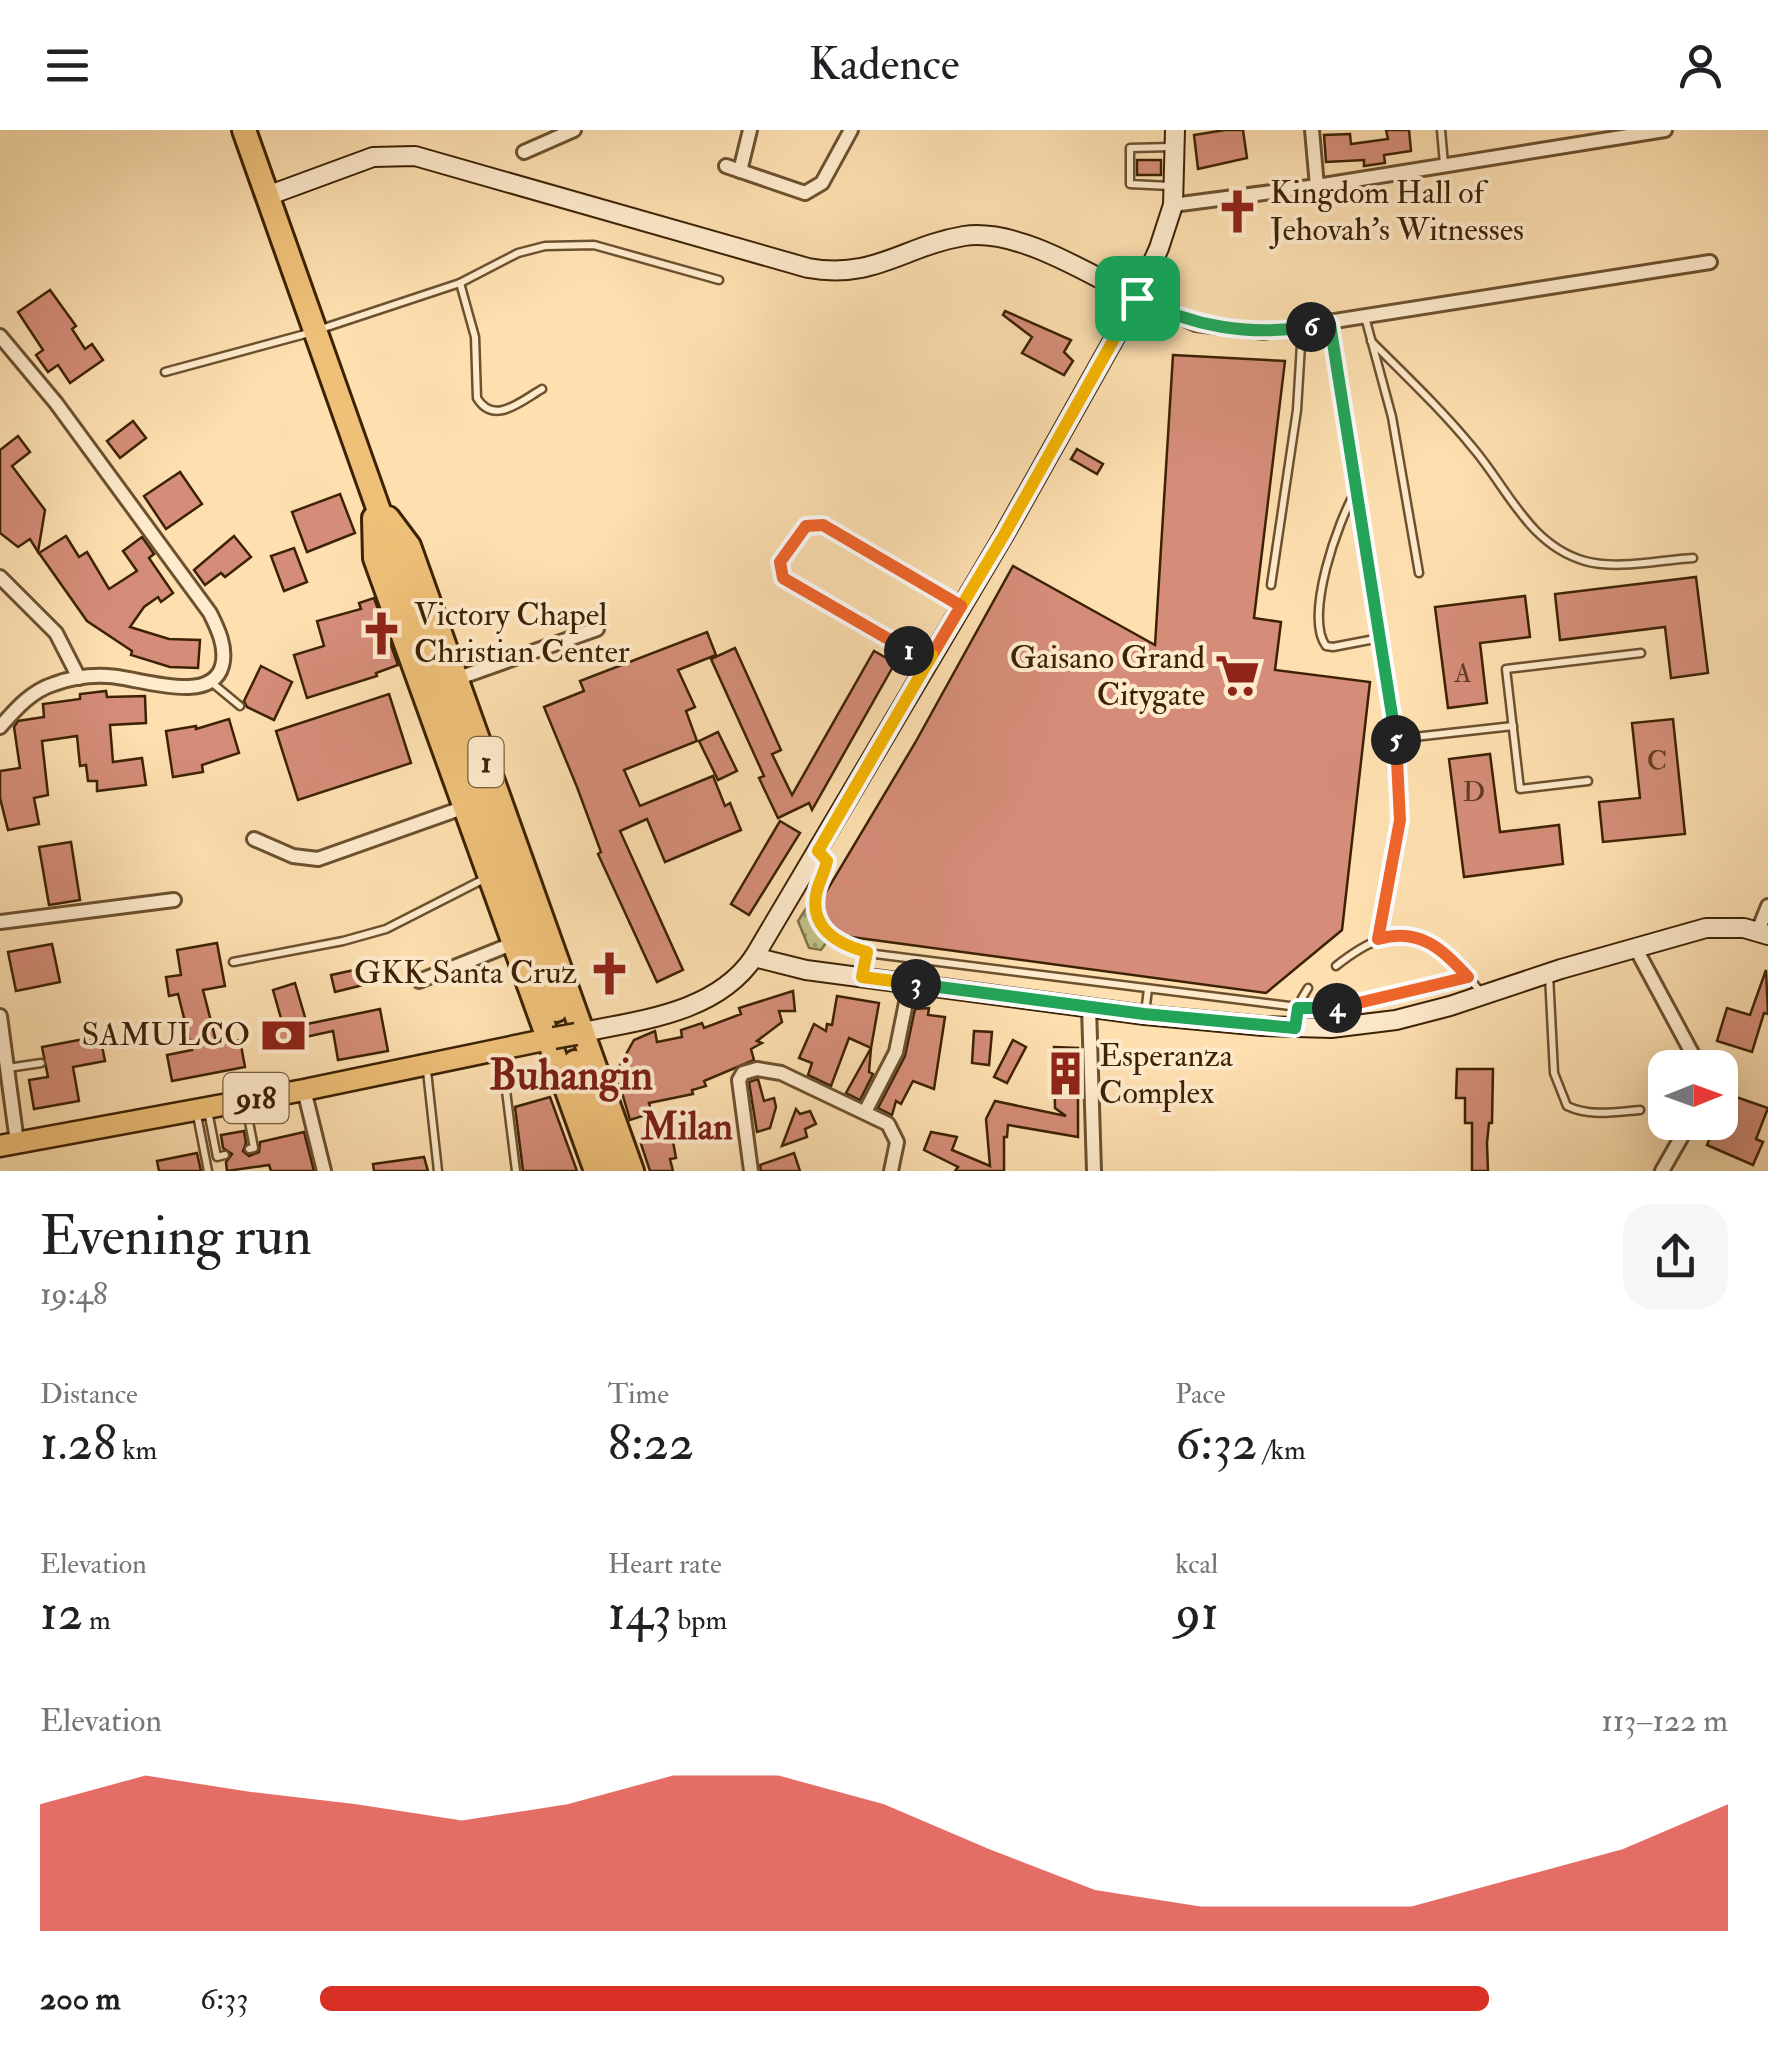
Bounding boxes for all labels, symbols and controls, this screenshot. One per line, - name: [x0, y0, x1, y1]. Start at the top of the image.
- text: Kadence: [809, 37, 959, 93]
- icon: menu: [40, 38, 95, 93]
- icon: person: [1673, 38, 1728, 93]
- place label: Kingdom Hall of Jehovah's Witnesses: [1269, 173, 1524, 250]
- church icon: Kingdom Hall of Jehovah's Witnesses: [1213, 187, 1261, 235]
- pin: [1095, 256, 1180, 341]
- icon: arrive: [1110, 271, 1165, 326]
- pin: 6: [1286, 302, 1336, 352]
- text: 6: [1304, 309, 1318, 344]
- place label: Victory Chapel Christian Center: [414, 595, 630, 672]
- church icon: Victory Chapel Christian Center: [357, 609, 405, 657]
- pin: 1: [884, 626, 934, 676]
- text: 1: [904, 633, 914, 668]
- place label: Gaisano Grand Citygate: [1010, 638, 1205, 715]
- supermarket icon: Gaisano Grand Citygate: [1214, 652, 1262, 700]
- house number: A: [1453, 656, 1472, 691]
- pin: 5: [1371, 715, 1421, 765]
- text: 5: [1390, 722, 1402, 757]
- road number: 1: [468, 737, 504, 787]
- house number: C: [1647, 744, 1667, 779]
- house number: D: [1463, 775, 1485, 810]
- church icon: GKK Santa Cruz: [586, 949, 634, 997]
- place label: GKK Santa Cruz: [354, 953, 577, 993]
- pin: 3: [891, 959, 941, 1009]
- text: 3: [911, 966, 921, 1001]
- pin: 4: [1312, 983, 1362, 1033]
- text: 4: [1329, 990, 1345, 1025]
- bank icon: SAMULCO: [259, 1011, 307, 1059]
- place label: SAMULCO: [81, 1015, 250, 1055]
- place label: Esperanza Complex: [1099, 1036, 1234, 1113]
- district label: Buhangin: [489, 1050, 653, 1102]
- building icon: Esperanza Complex: [1042, 1050, 1090, 1098]
- north arrow: [1648, 1050, 1738, 1140]
- map controls: [1648, 1050, 1738, 1140]
- road number: 918: [224, 1073, 288, 1123]
- district label: Milan: [640, 1103, 733, 1151]
- text: Evening run: [40, 1202, 312, 1271]
- button: share: [1623, 1204, 1728, 1309]
- text: 19:48: [40, 1274, 108, 1314]
- text: Distance: [40, 1377, 138, 1412]
- text: Time: [608, 1377, 669, 1412]
- text: Pace: [1175, 1377, 1226, 1412]
- text: 1.28: [40, 1412, 116, 1475]
- text: 8:22: [608, 1412, 694, 1475]
- text: 6:32: [1175, 1412, 1257, 1475]
- text: km: [116, 1433, 157, 1468]
- text: /km: [1257, 1433, 1306, 1468]
- text: Elevation: [40, 1547, 147, 1582]
- text: Heart rate: [608, 1547, 722, 1582]
- text: kcal: [1175, 1547, 1218, 1582]
- text: 12: [40, 1582, 83, 1645]
- text: 143: [608, 1582, 672, 1645]
- text: 91: [1175, 1582, 1219, 1645]
- text: m: [83, 1603, 111, 1638]
- text: bpm: [672, 1603, 727, 1638]
- text: Elevation: [40, 1701, 162, 1741]
- text: 113–122 m: [1601, 1701, 1728, 1741]
- text: 200 m: [40, 1979, 121, 2019]
- text: 6:33: [200, 1979, 249, 2019]

